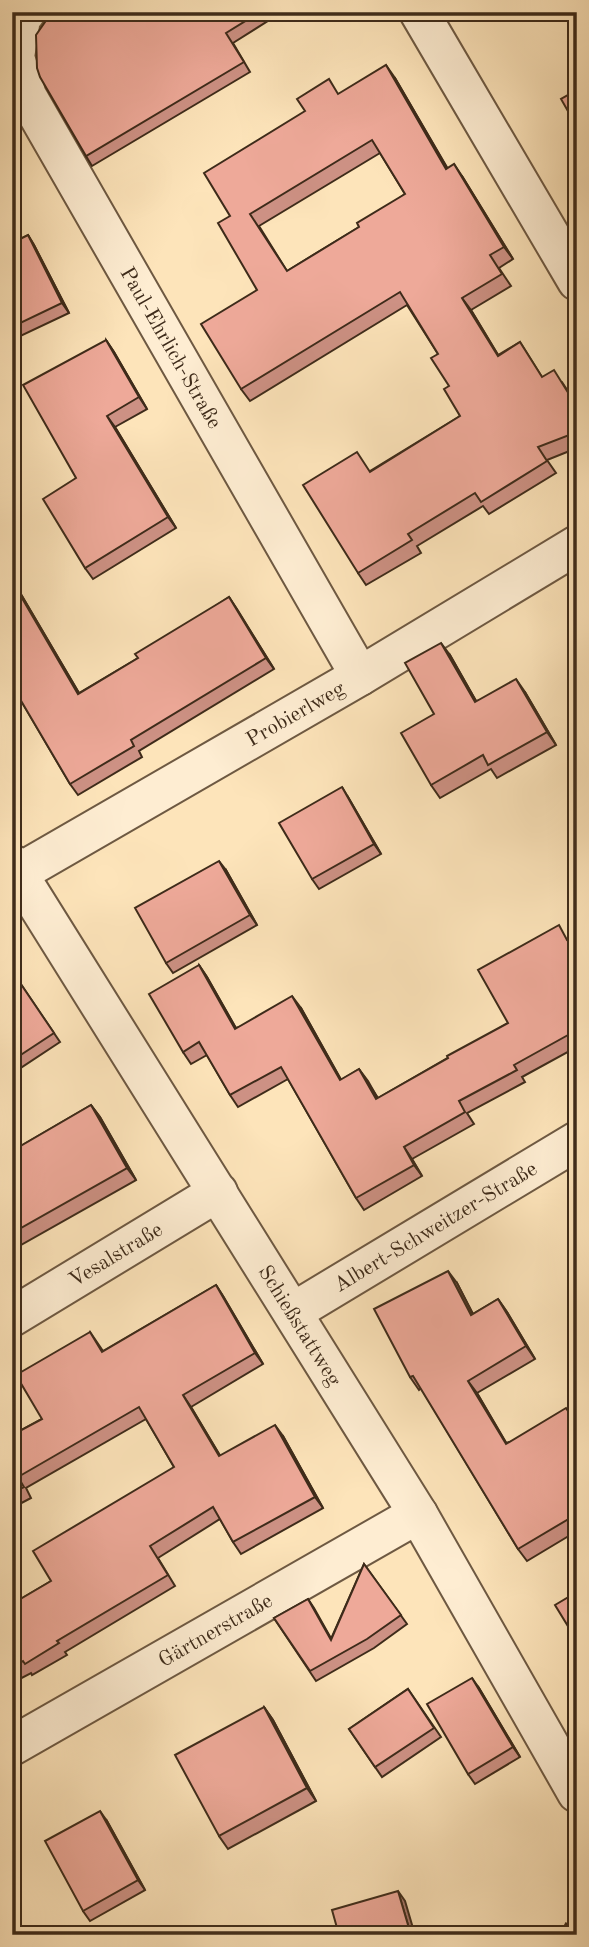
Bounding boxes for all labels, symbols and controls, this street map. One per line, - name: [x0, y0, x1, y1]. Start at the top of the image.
- street label: Paul-Ehrlich-Straße: [115, 264, 225, 433]
- street label: Probierlweg: [243, 678, 349, 751]
- street label: Albert-Schweitzer-Straße: [331, 1159, 541, 1297]
- street label: Vesalstraße: [66, 1219, 167, 1292]
- street label: Schießstattweg: [253, 1262, 345, 1391]
- street label: Gärtnerstraße: [155, 1591, 276, 1672]

